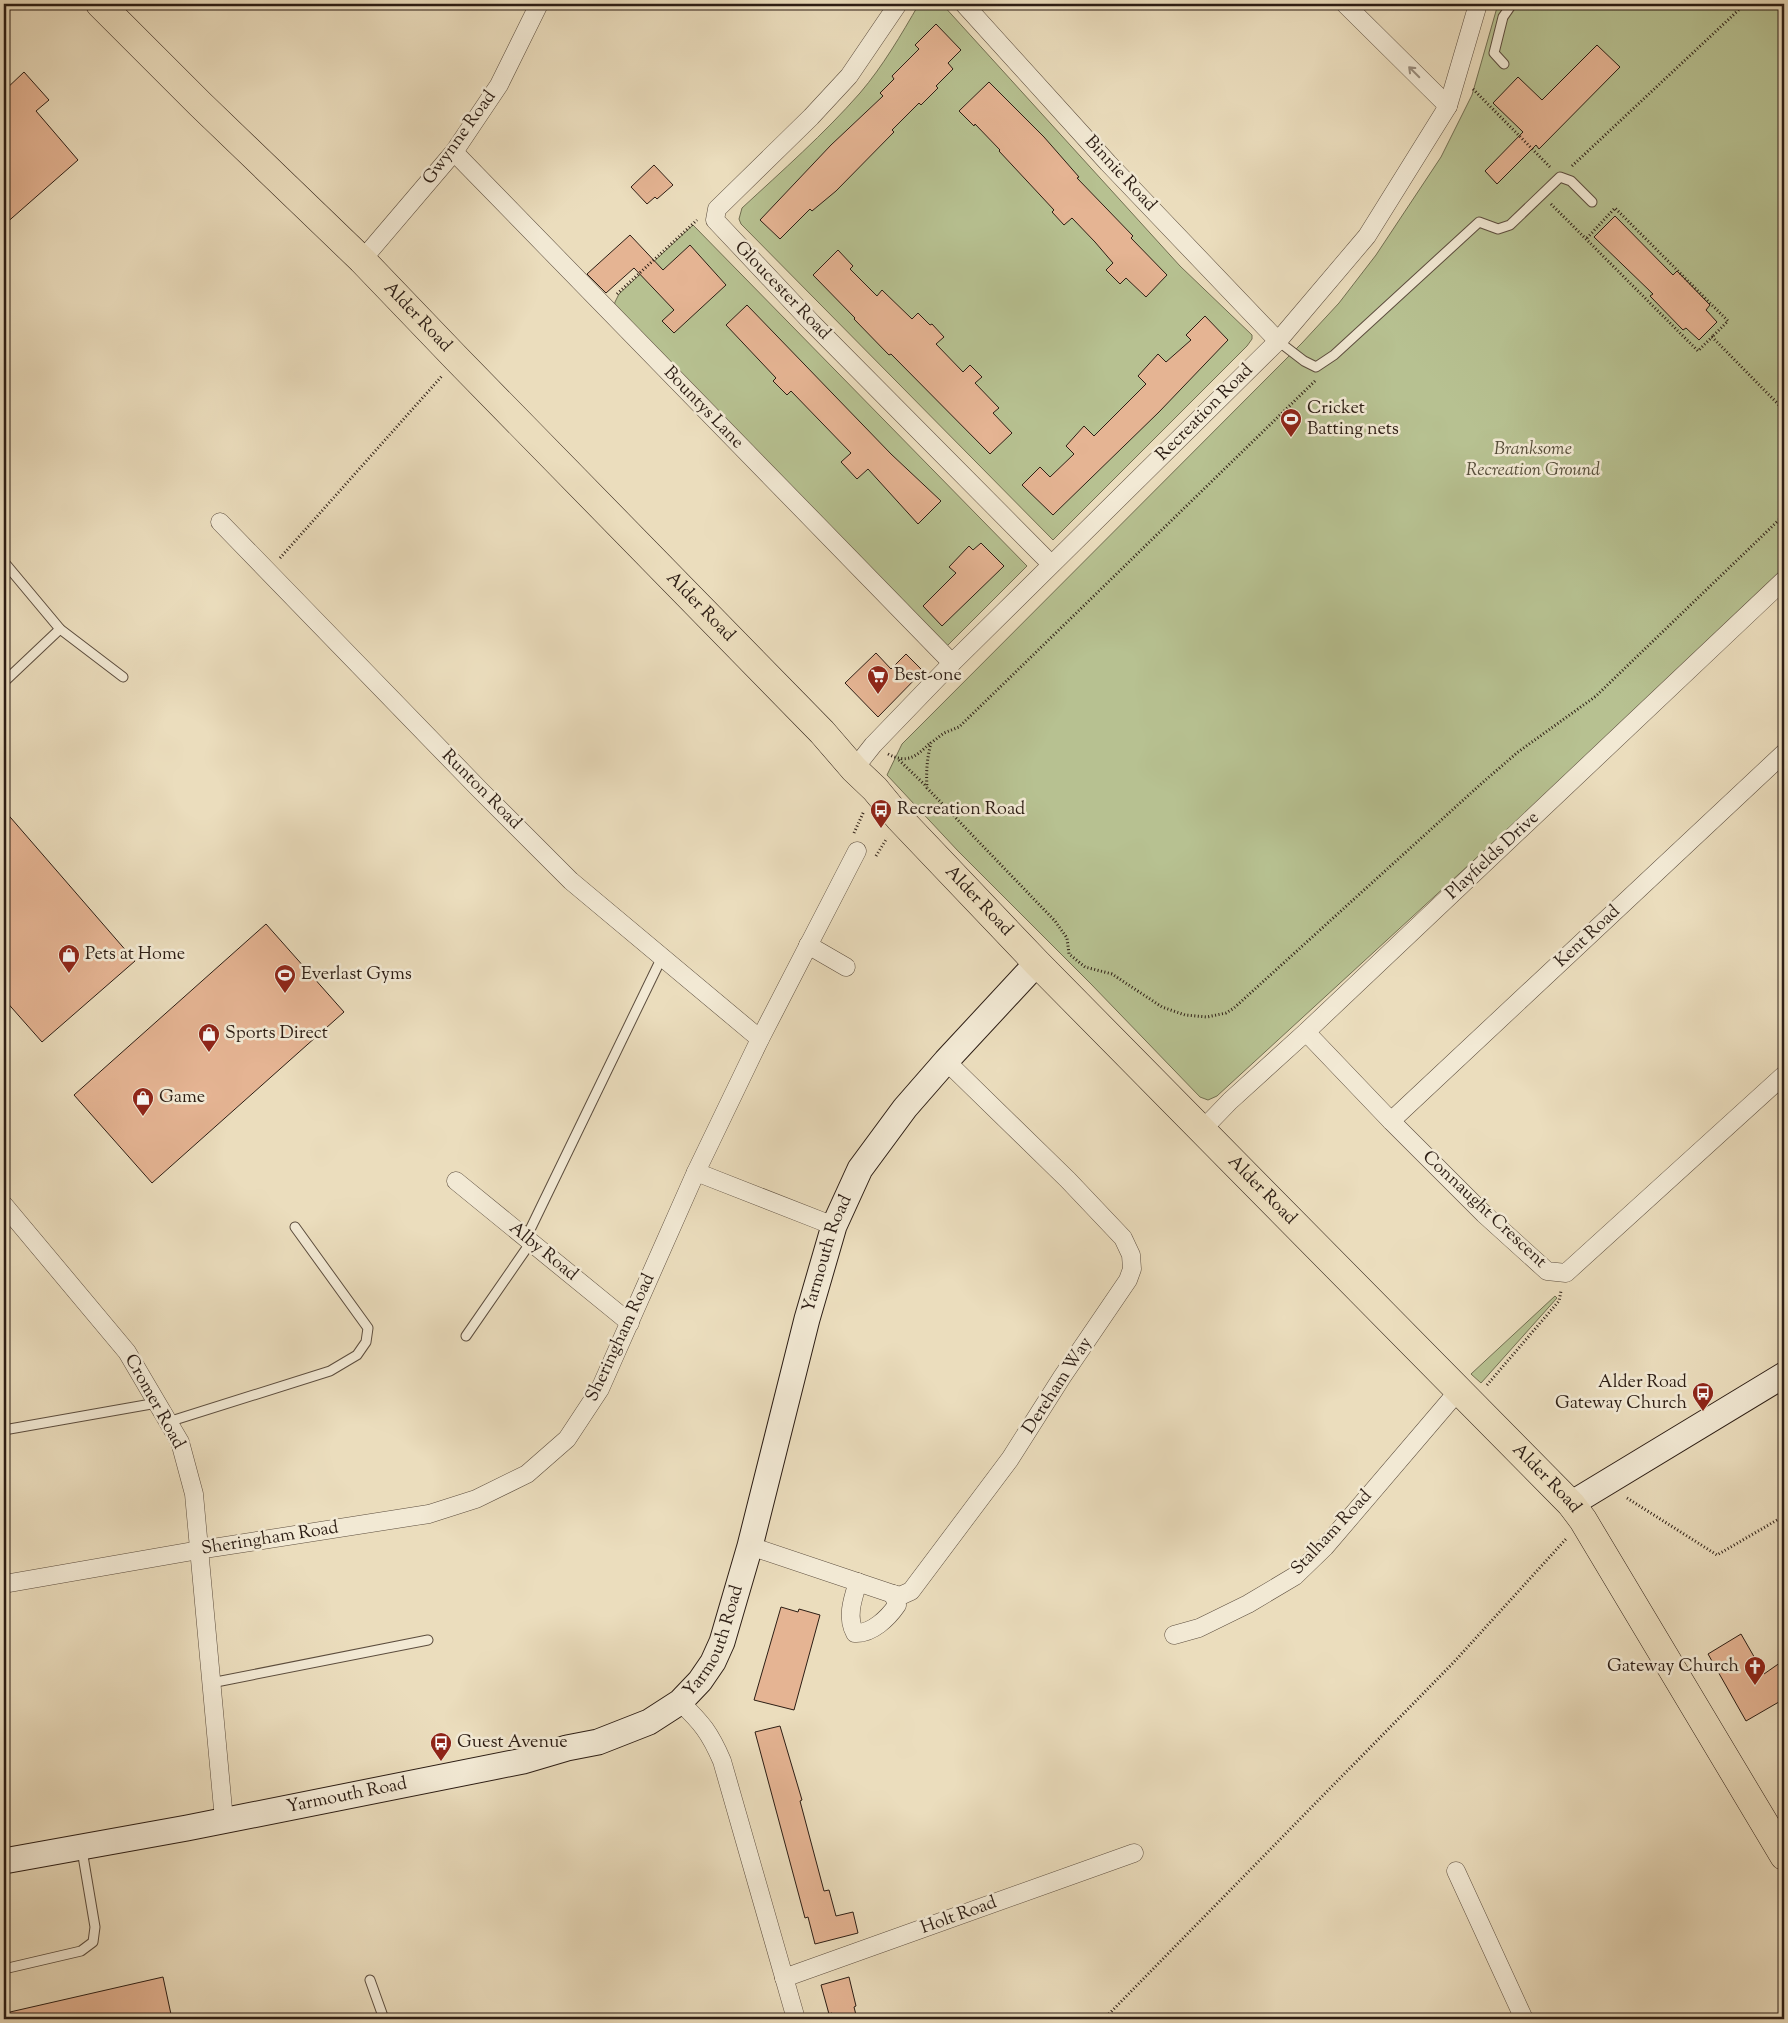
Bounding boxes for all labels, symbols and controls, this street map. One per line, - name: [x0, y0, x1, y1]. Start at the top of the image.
- one-way arrow: [1408, 66, 1420, 78]
- street label: Gwynne Road: [417, 85, 503, 191]
- street label: Binnie Road: [1078, 130, 1162, 218]
- street label: Gloucester Road: [728, 236, 836, 346]
- street label: Alder Road: [377, 276, 457, 359]
- street label: Recreation Road: [1150, 358, 1260, 468]
- street label: Bountys Lane: [657, 361, 749, 455]
- place label: Cricket Batting nets: [1307, 396, 1399, 443]
- sports icon: Cricket Batting nets: [1279, 407, 1303, 438]
- park label: Branksome Recreation Ground: [1466, 437, 1600, 484]
- street label: Alder Road: [660, 566, 740, 648]
- place label: Best-one: [894, 663, 962, 689]
- supermarket icon: Best-one: [866, 664, 890, 695]
- street label: Runton Road: [435, 744, 527, 836]
- place label: Recreation Road: [897, 797, 1025, 823]
- bus stop icon: Recreation Road: [869, 798, 893, 829]
- street label: Playfields Drive: [1440, 806, 1546, 906]
- street label: Alder Road: [938, 860, 1018, 943]
- street label: Kent Road: [1549, 900, 1627, 974]
- place label: Pets at Home: [85, 942, 185, 968]
- shop icon: Pets at Home: [57, 943, 81, 974]
- place label: Everlast Gyms: [301, 962, 412, 988]
- sports icon: Everlast Gyms: [273, 963, 297, 994]
- place label: Sports Direct: [225, 1021, 328, 1047]
- shop icon: Sports Direct: [197, 1022, 221, 1053]
- place label: Game: [159, 1085, 205, 1111]
- shop icon: Game: [131, 1086, 155, 1117]
- street label: Connaught Crescent: [1416, 1145, 1552, 1275]
- street label: Alder Road: [1221, 1150, 1302, 1231]
- street label: Yarmouth Road: [796, 1191, 859, 1316]
- street label: Alby Road: [503, 1216, 583, 1288]
- street label: Sheringham Road: [580, 1270, 662, 1406]
- street label: Dereham Way: [1017, 1332, 1099, 1440]
- street label: Cromer Road: [117, 1350, 191, 1454]
- place label: Alder Road Gateway Church: [1555, 1370, 1687, 1417]
- bus stop icon: Alder Road Gateway Church: [1691, 1381, 1715, 1412]
- street label: Alder Road: [1506, 1438, 1587, 1519]
- street label: Stalham Road: [1286, 1485, 1378, 1581]
- street label: Sheringham Road: [199, 1515, 341, 1563]
- street label: Yarmouth Road: [678, 1582, 751, 1704]
- place label: Gateway Church: [1607, 1654, 1739, 1680]
- church icon: Gateway Church: [1743, 1655, 1767, 1686]
- place label: Guest Avenue: [457, 1730, 568, 1756]
- bus stop icon: Guest Avenue: [429, 1731, 453, 1762]
- street label: Yarmouth Road: [284, 1771, 409, 1821]
- street label: Holt Road: [917, 1890, 1001, 1942]

